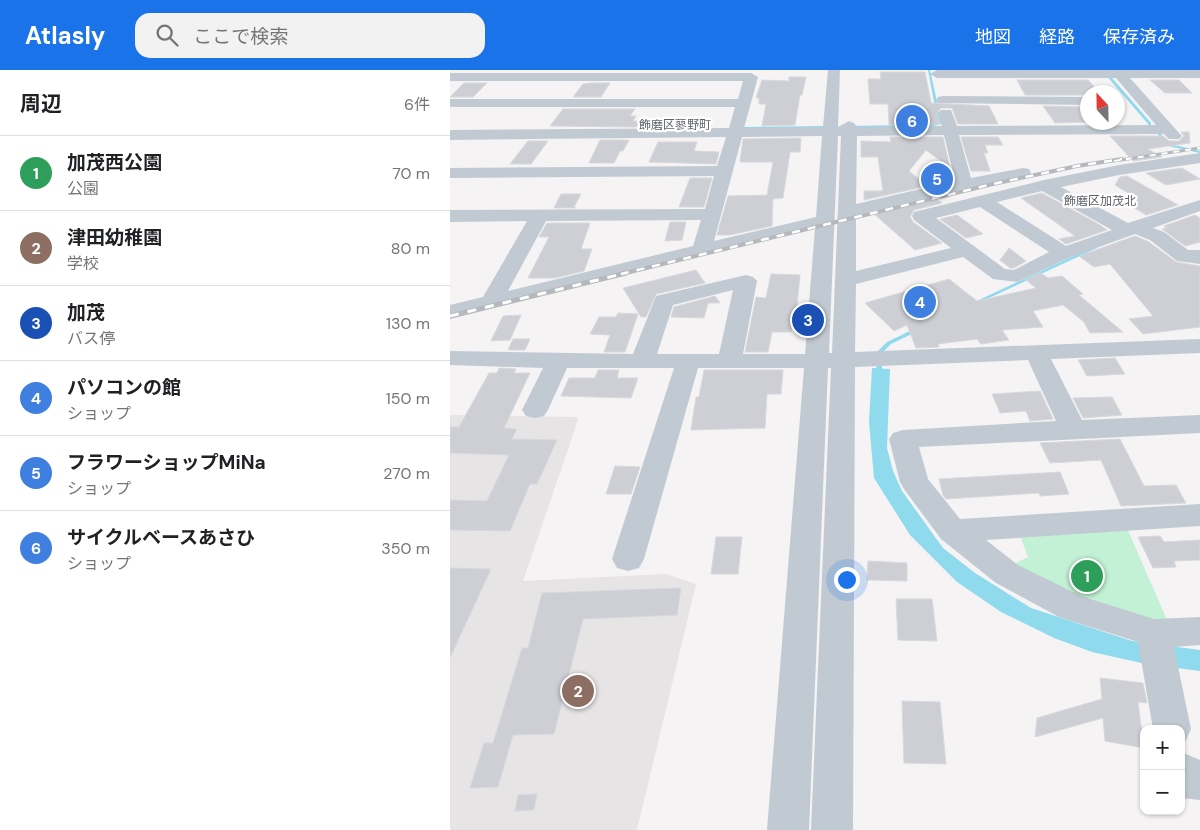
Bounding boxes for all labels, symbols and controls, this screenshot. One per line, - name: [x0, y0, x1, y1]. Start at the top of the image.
- search box: [135, 13, 485, 58]
- text: Atlasly: [25, 20, 105, 51]
- icon: search: [153, 21, 181, 49]
- text: ここで検索: [193, 24, 288, 49]
- text: 地図: [975, 25, 1011, 49]
- text: 経路: [1039, 25, 1075, 49]
- text: 保存済み: [1103, 25, 1175, 49]
- north arrow: [1080, 85, 1125, 130]
- text: 周辺: [20, 90, 62, 118]
- text: 6件: [404, 94, 430, 115]
- pin: 6: [896, 102, 928, 140]
- district label: 飾磨区蓼野町: [639, 117, 711, 133]
- text: 加茂西公園: [67, 150, 162, 175]
- pin: 5: [921, 160, 953, 198]
- text: 1: [33, 163, 39, 184]
- text: 70 m: [392, 163, 430, 184]
- text: 公園: [67, 178, 99, 199]
- district label: 飾磨区加茂北: [1064, 193, 1136, 209]
- text: 津田幼稚園: [67, 225, 162, 250]
- text: 2: [31, 238, 41, 259]
- text: 80 m: [391, 238, 430, 259]
- text: 学校: [67, 253, 99, 274]
- pin: 4: [904, 283, 936, 321]
- text: 加茂: [67, 300, 105, 325]
- pin: 3: [792, 301, 824, 339]
- text: 3: [31, 313, 41, 334]
- text: 130 m: [386, 313, 430, 334]
- text: バス停: [67, 328, 115, 349]
- text: パソコンの館: [67, 375, 181, 400]
- text: 4: [31, 388, 41, 409]
- text: 150 m: [386, 388, 430, 409]
- text: ショップ: [67, 403, 131, 424]
- text: フラワーショップMiNa: [67, 450, 266, 475]
- text: 5: [31, 463, 41, 484]
- text: 270 m: [383, 463, 430, 484]
- text: ショップ: [67, 478, 131, 499]
- text: サイクルベースあさひ: [67, 525, 255, 550]
- text: 6: [31, 538, 41, 559]
- text: 350 m: [381, 538, 430, 559]
- text: ショップ: [67, 553, 131, 574]
- pin: 1: [1071, 557, 1103, 595]
- your location: [834, 567, 860, 593]
- pin: 2: [562, 672, 594, 710]
- map controls: [1140, 725, 1185, 815]
- button: +: [1140, 725, 1185, 770]
- button: −: [1140, 770, 1185, 815]

